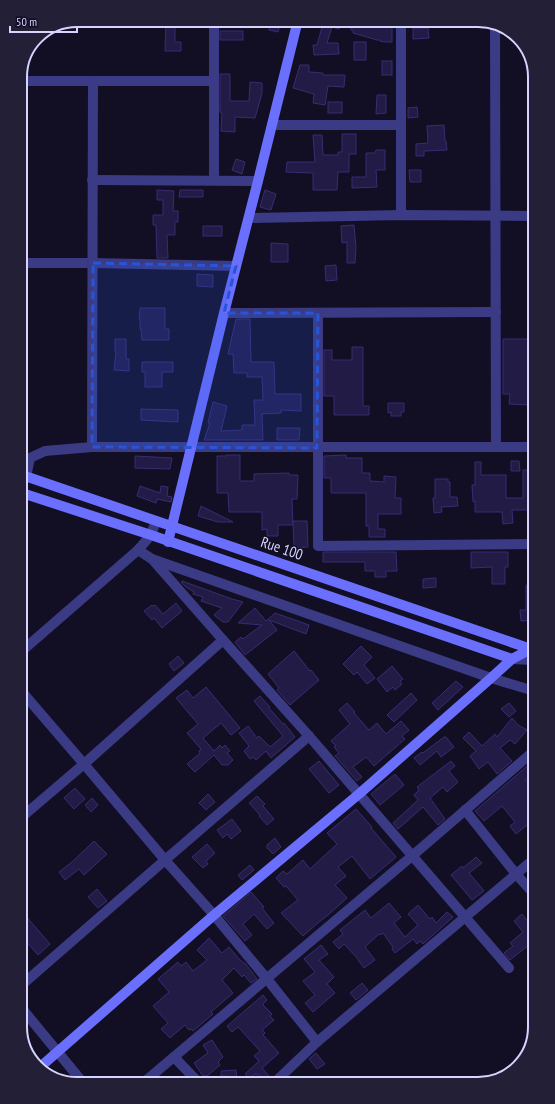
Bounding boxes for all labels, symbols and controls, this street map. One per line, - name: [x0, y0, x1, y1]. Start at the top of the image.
- scale bar: [10, 8, 77, 34]
- text: 50 m: [16, 14, 37, 29]
- street label: Rue 100: [258, 532, 306, 564]

